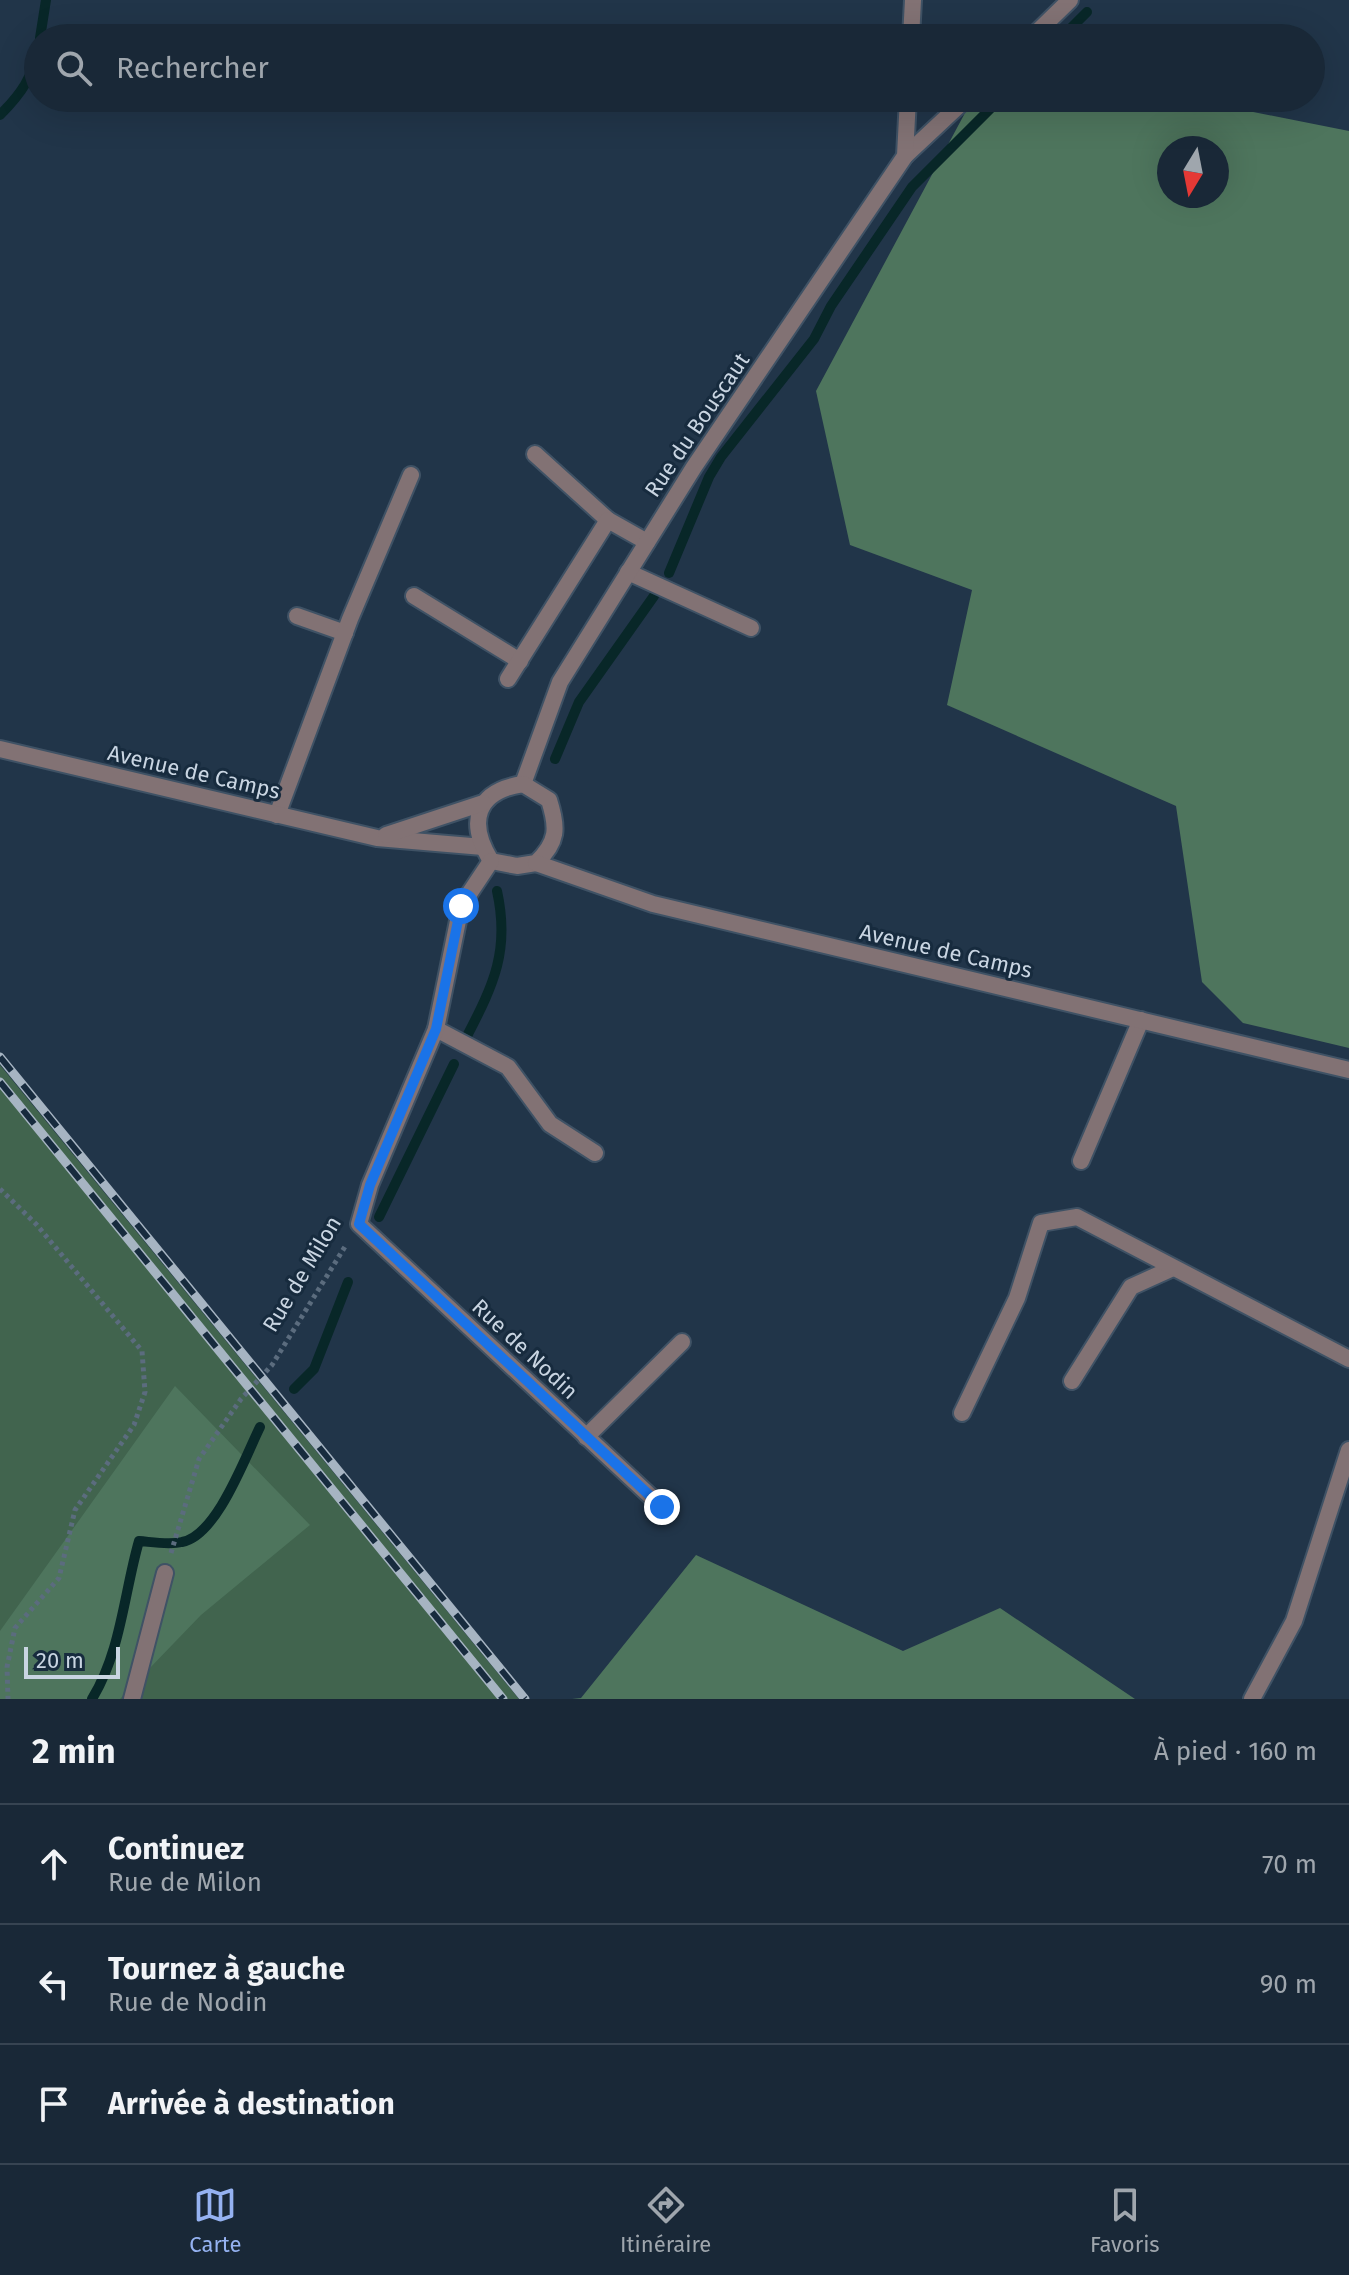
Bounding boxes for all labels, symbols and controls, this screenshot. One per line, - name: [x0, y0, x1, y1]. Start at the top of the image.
- search box: [24, 24, 1325, 112]
- icon: search: [52, 46, 96, 90]
- text: Rechercher: [116, 50, 269, 86]
- north arrow: [1157, 136, 1229, 208]
- street label: Rue du Bouscaut: [639, 348, 755, 502]
- street label: Avenue de Camps: [105, 739, 283, 805]
- route start: [443, 888, 479, 924]
- street label: Avenue de Camps: [857, 918, 1035, 984]
- street label: Rue de Milon: [257, 1211, 347, 1337]
- street label: Rue de Nodin: [466, 1293, 584, 1405]
- route end: [644, 1489, 680, 1525]
- scale bar: [24, 1643, 120, 1679]
- text: 20 m: [36, 1647, 84, 1674]
- text: 2 min: [32, 1731, 116, 1772]
- text: À pied · 160 m: [1154, 1736, 1317, 1767]
- text: Continuez: [108, 1831, 244, 1867]
- icon: ahead: [32, 1842, 76, 1886]
- text: 70 m: [1262, 1849, 1317, 1880]
- text: Rue de Milon: [108, 1867, 262, 1898]
- text: Tournez à gauche: [108, 1951, 345, 1987]
- icon: left: [32, 1962, 76, 2006]
- text: 90 m: [1260, 1969, 1317, 2000]
- text: Rue de Nodin: [108, 1987, 268, 2018]
- icon: arrive: [32, 2082, 76, 2126]
- text: Arrivée à destination: [108, 2086, 395, 2122]
- tab: Carte: [189, 2183, 241, 2258]
- tab: Itinéraire: [620, 2183, 711, 2258]
- tab: Favoris: [1090, 2183, 1160, 2258]

